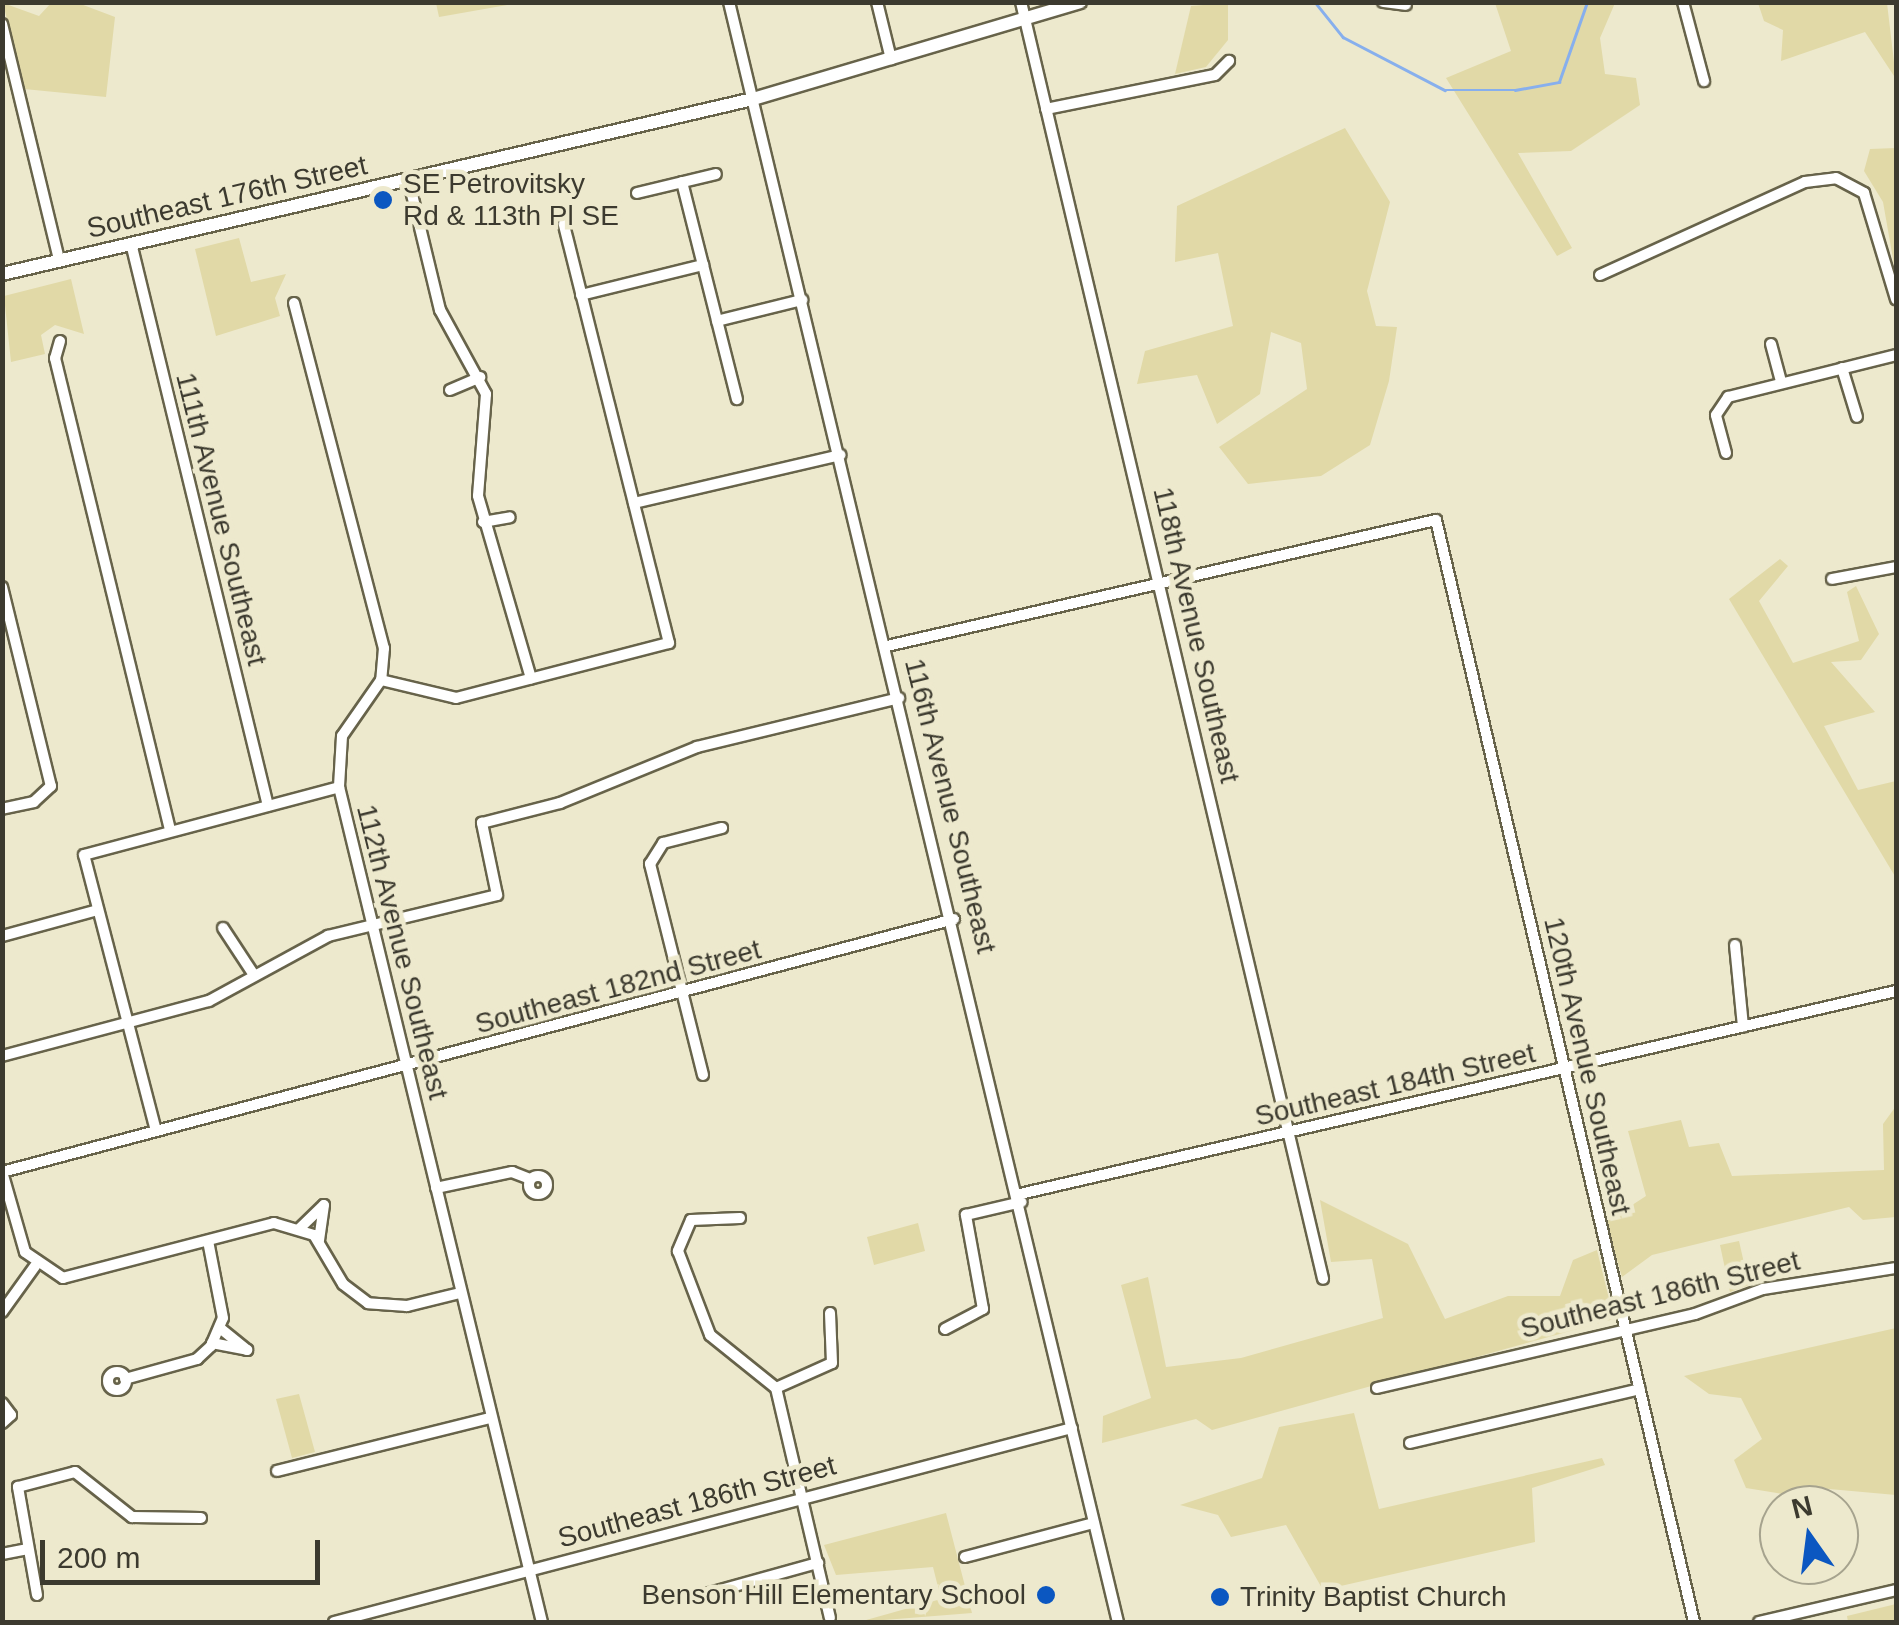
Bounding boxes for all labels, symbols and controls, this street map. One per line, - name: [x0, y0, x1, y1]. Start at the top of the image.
- street label: Southeast 176th Street: [84, 148, 370, 246]
- place label: SE Petrovitsky Rd & 113th Pl SE: [403, 167, 619, 233]
- marker: SE Petrovitsky Rd & 113th Pl SE: [372, 189, 394, 211]
- street label: 111th Avenue Southeast: [168, 368, 274, 670]
- street label: 118th Avenue Southeast: [1145, 483, 1247, 787]
- street label: 116th Avenue Southeast: [897, 654, 1003, 958]
- street label: 112th Avenue Southeast: [349, 800, 455, 1104]
- street label: 120th Avenue Southeast: [1536, 913, 1638, 1219]
- street label: Southeast 182nd Street: [472, 933, 764, 1041]
- street label: Southeast 184th Street: [1252, 1036, 1538, 1134]
- street label: Southeast 186th Street: [1517, 1244, 1803, 1346]
- street label: Southeast 186th Street: [554, 1449, 840, 1555]
- north arrow: [1759, 1485, 1859, 1585]
- text: N: [1789, 1490, 1816, 1525]
- scale bar: [45, 1520, 325, 1582]
- text: 200 m: [57, 1541, 140, 1574]
- place label: Benson Hill Elementary School: [642, 1578, 1026, 1612]
- place label: Trinity Baptist Church: [1240, 1580, 1507, 1614]
- marker: Benson Hill Elementary School: [1035, 1584, 1057, 1606]
- marker: Trinity Baptist Church: [1209, 1586, 1231, 1608]

